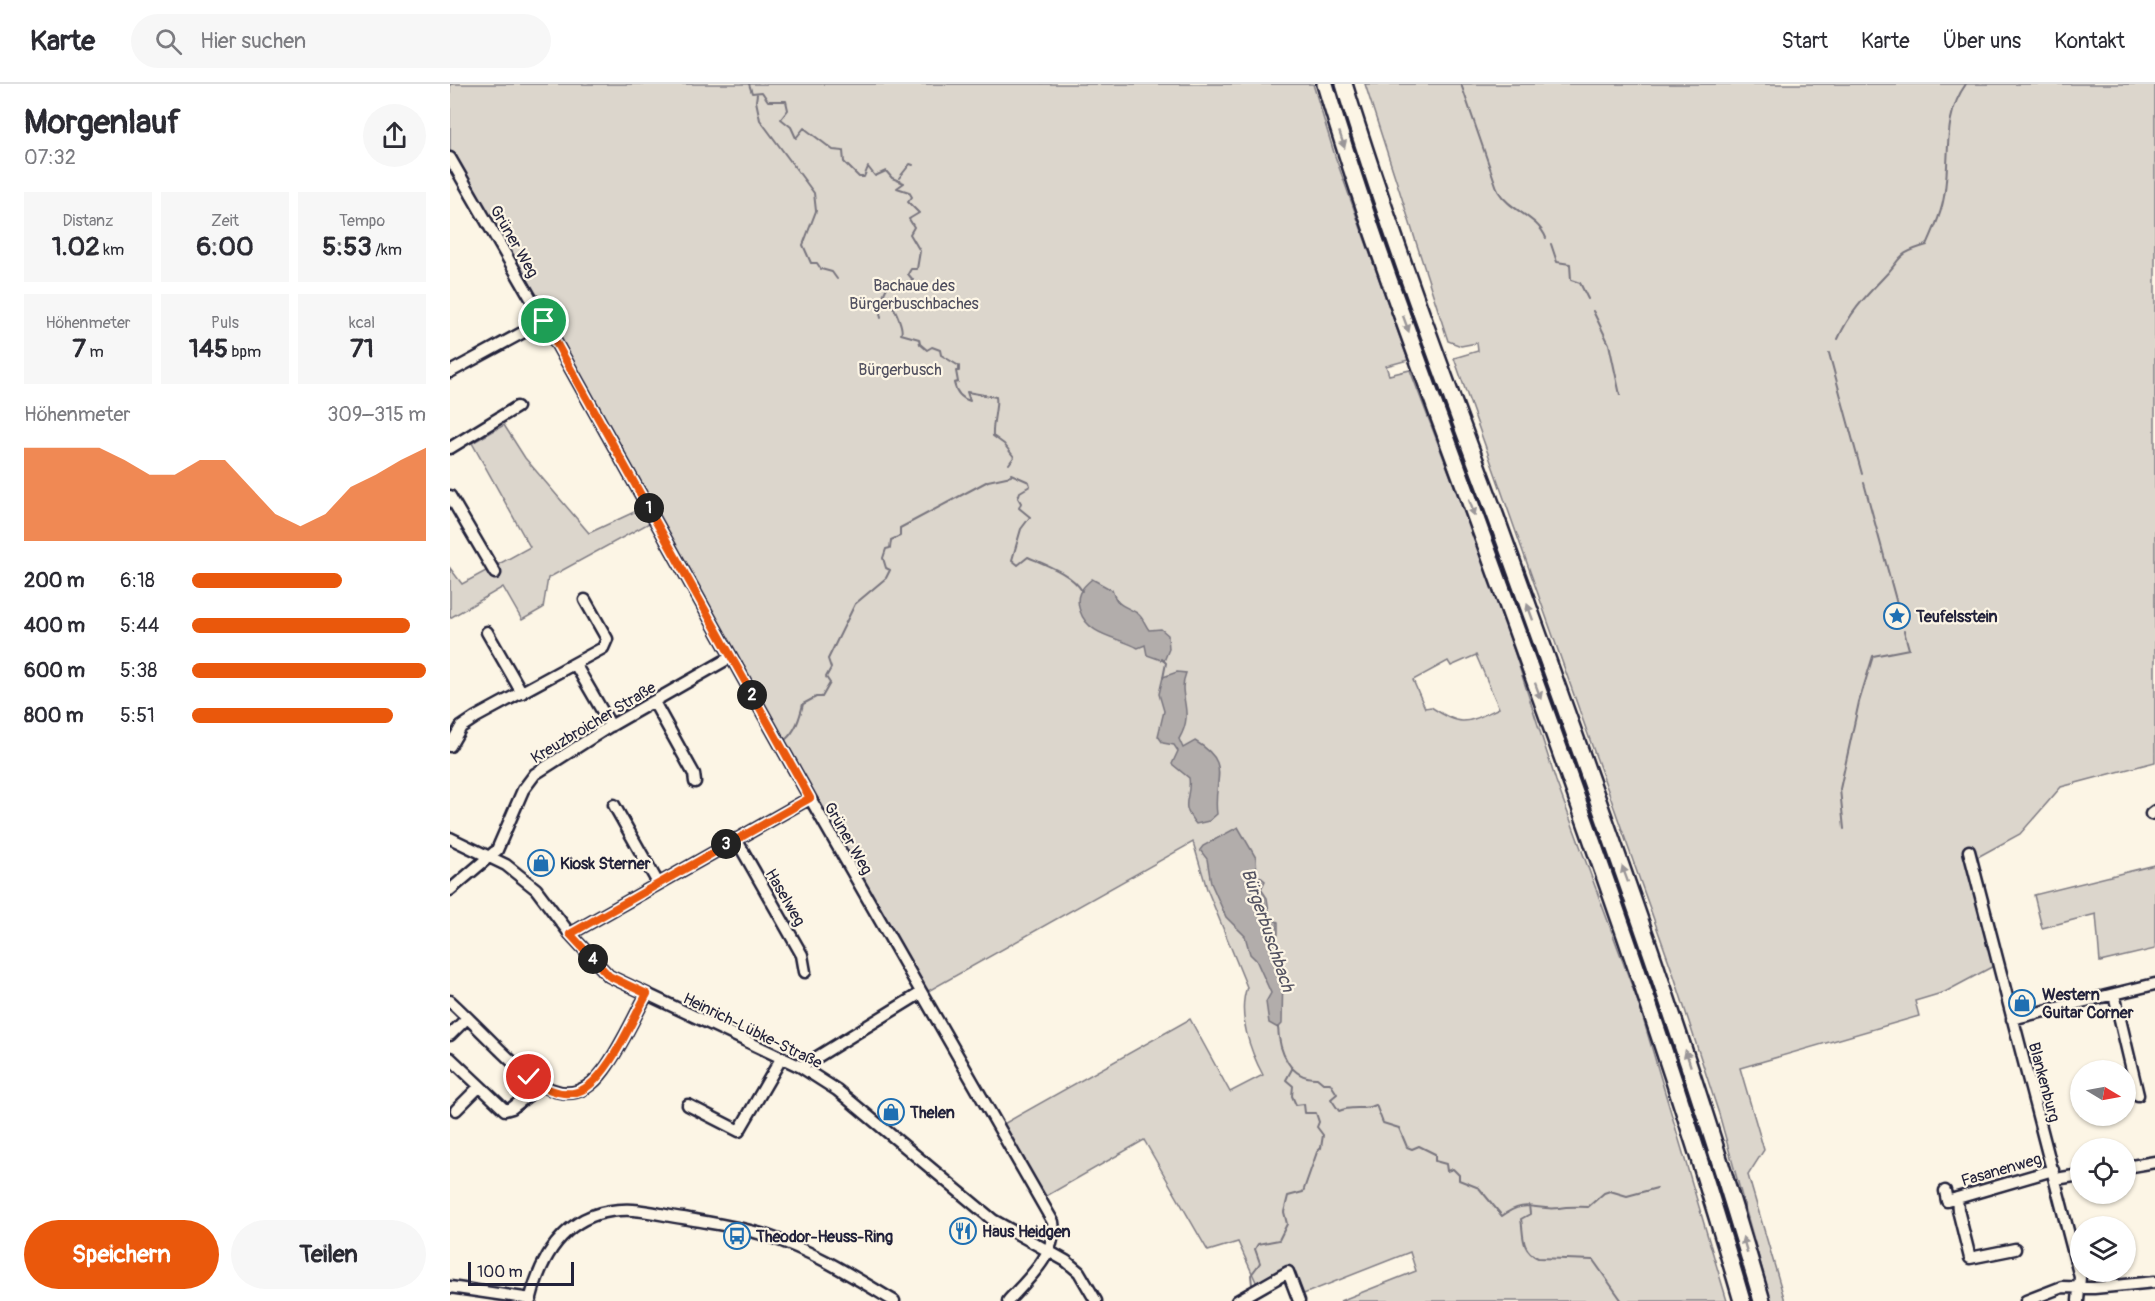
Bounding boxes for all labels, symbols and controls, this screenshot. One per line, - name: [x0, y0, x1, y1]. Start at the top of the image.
- search box: [131, 14, 551, 68]
- text: Karte: [30, 24, 95, 59]
- icon: search: [152, 25, 185, 58]
- text: Hier suchen: [200, 27, 306, 55]
- text: Start: [1782, 28, 1828, 55]
- text: Karte: [1861, 28, 1910, 55]
- text: Über uns: [1943, 28, 2021, 55]
- text: Kontakt: [2054, 28, 2125, 55]
- text: Morgenlauf: [24, 102, 181, 143]
- button: share: [363, 104, 426, 167]
- one-way arrow: [1338, 131, 1347, 149]
- text: 07:32: [24, 145, 76, 170]
- street label: Grüner Weg: [485, 202, 543, 281]
- text: Distanz: [63, 211, 113, 231]
- text: Zeit: [211, 211, 239, 231]
- text: Tempo: [339, 211, 385, 231]
- text: 1.02: [52, 231, 100, 263]
- text: 6:00: [196, 231, 254, 263]
- text: 5:53: [322, 231, 372, 263]
- text: km: [100, 240, 124, 260]
- text: /km: [372, 240, 402, 260]
- park label: Bachaue des Bürgerbuschbaches: [849, 276, 979, 314]
- pin: [518, 295, 569, 346]
- icon: arrive: [527, 304, 560, 337]
- text: Höhenmeter: [45, 313, 131, 333]
- text: Puls: [211, 313, 239, 333]
- text: kcal: [349, 313, 375, 333]
- one-way arrow: [1401, 315, 1411, 333]
- text: 7: [72, 333, 86, 365]
- text: 145: [189, 333, 228, 365]
- text: 71: [350, 333, 374, 365]
- text: m: [86, 342, 104, 362]
- text: bpm: [228, 342, 261, 362]
- park label: Bürgerbusch: [858, 360, 942, 380]
- text: Höhenmeter: [24, 402, 130, 427]
- text: 309–315 m: [327, 402, 426, 427]
- pin: 1: [634, 493, 664, 523]
- text: 1: [646, 498, 652, 518]
- one-way arrow: [1468, 499, 1478, 517]
- text: 200 m: [24, 568, 85, 593]
- text: 6:18: [120, 568, 155, 593]
- place icon: Teufelsstein: [1882, 601, 1912, 631]
- one-way arrow: [1524, 603, 1534, 621]
- place label: Teufelsstein: [1915, 607, 1997, 627]
- text: 400 m: [24, 613, 85, 638]
- text: 5:44: [120, 613, 159, 638]
- text: 600 m: [24, 658, 85, 683]
- text: 5:38: [120, 658, 157, 683]
- street label: Kreuzbroicher Straße: [527, 678, 660, 768]
- pin: 2: [737, 680, 767, 710]
- one-way arrow: [1534, 682, 1544, 700]
- text: 2: [748, 685, 756, 705]
- text: 800 m: [24, 703, 84, 728]
- text: 5:51: [120, 703, 155, 728]
- street label: Grüner Weg: [819, 799, 877, 878]
- pin: 3: [711, 829, 741, 859]
- text: 3: [722, 834, 730, 854]
- shop icon: Kiosk Sterner: [526, 848, 556, 878]
- place label: Kiosk Sterner: [560, 854, 651, 874]
- street label: Haselweg: [761, 865, 810, 930]
- one-way arrow: [1619, 865, 1629, 883]
- water label: Bürgerbuschbach: [1236, 866, 1300, 996]
- pin: 4: [578, 944, 608, 974]
- text: 4: [588, 949, 598, 969]
- place label: Western Guitar Corner: [2042, 985, 2134, 1023]
- shop icon: Western Guitar Corner: [2007, 988, 2037, 1018]
- street label: Heinrich-Lübke-Straße: [680, 989, 825, 1073]
- street label: Blankenburg: [2024, 1040, 2064, 1124]
- one-way arrow: [1683, 1049, 1692, 1067]
- pin: [503, 1051, 554, 1102]
- icon: check: [512, 1060, 545, 1093]
- north arrow: [2070, 1060, 2136, 1126]
- map controls: [2070, 1060, 2136, 1282]
- shop icon: Thelen: [876, 1097, 906, 1127]
- place label: Thelen: [909, 1103, 955, 1123]
- button: locate: [2070, 1138, 2136, 1204]
- street label: Fasanenweg: [1959, 1149, 2044, 1191]
- restaurant icon: Haus Heidgen: [948, 1216, 978, 1246]
- button: layers: [2070, 1216, 2136, 1282]
- button: Speichern: [24, 1220, 219, 1289]
- button: Teilen: [231, 1220, 426, 1289]
- bus stop icon: Theodor-Heuss-Ring: [722, 1221, 752, 1251]
- place label: Haus Heidgen: [982, 1222, 1071, 1242]
- place label: Theodor-Heuss-Ring: [755, 1227, 893, 1247]
- one-way arrow: [1740, 1236, 1750, 1254]
- scale bar: [468, 1259, 574, 1286]
- text: 100 m: [477, 1262, 523, 1282]

